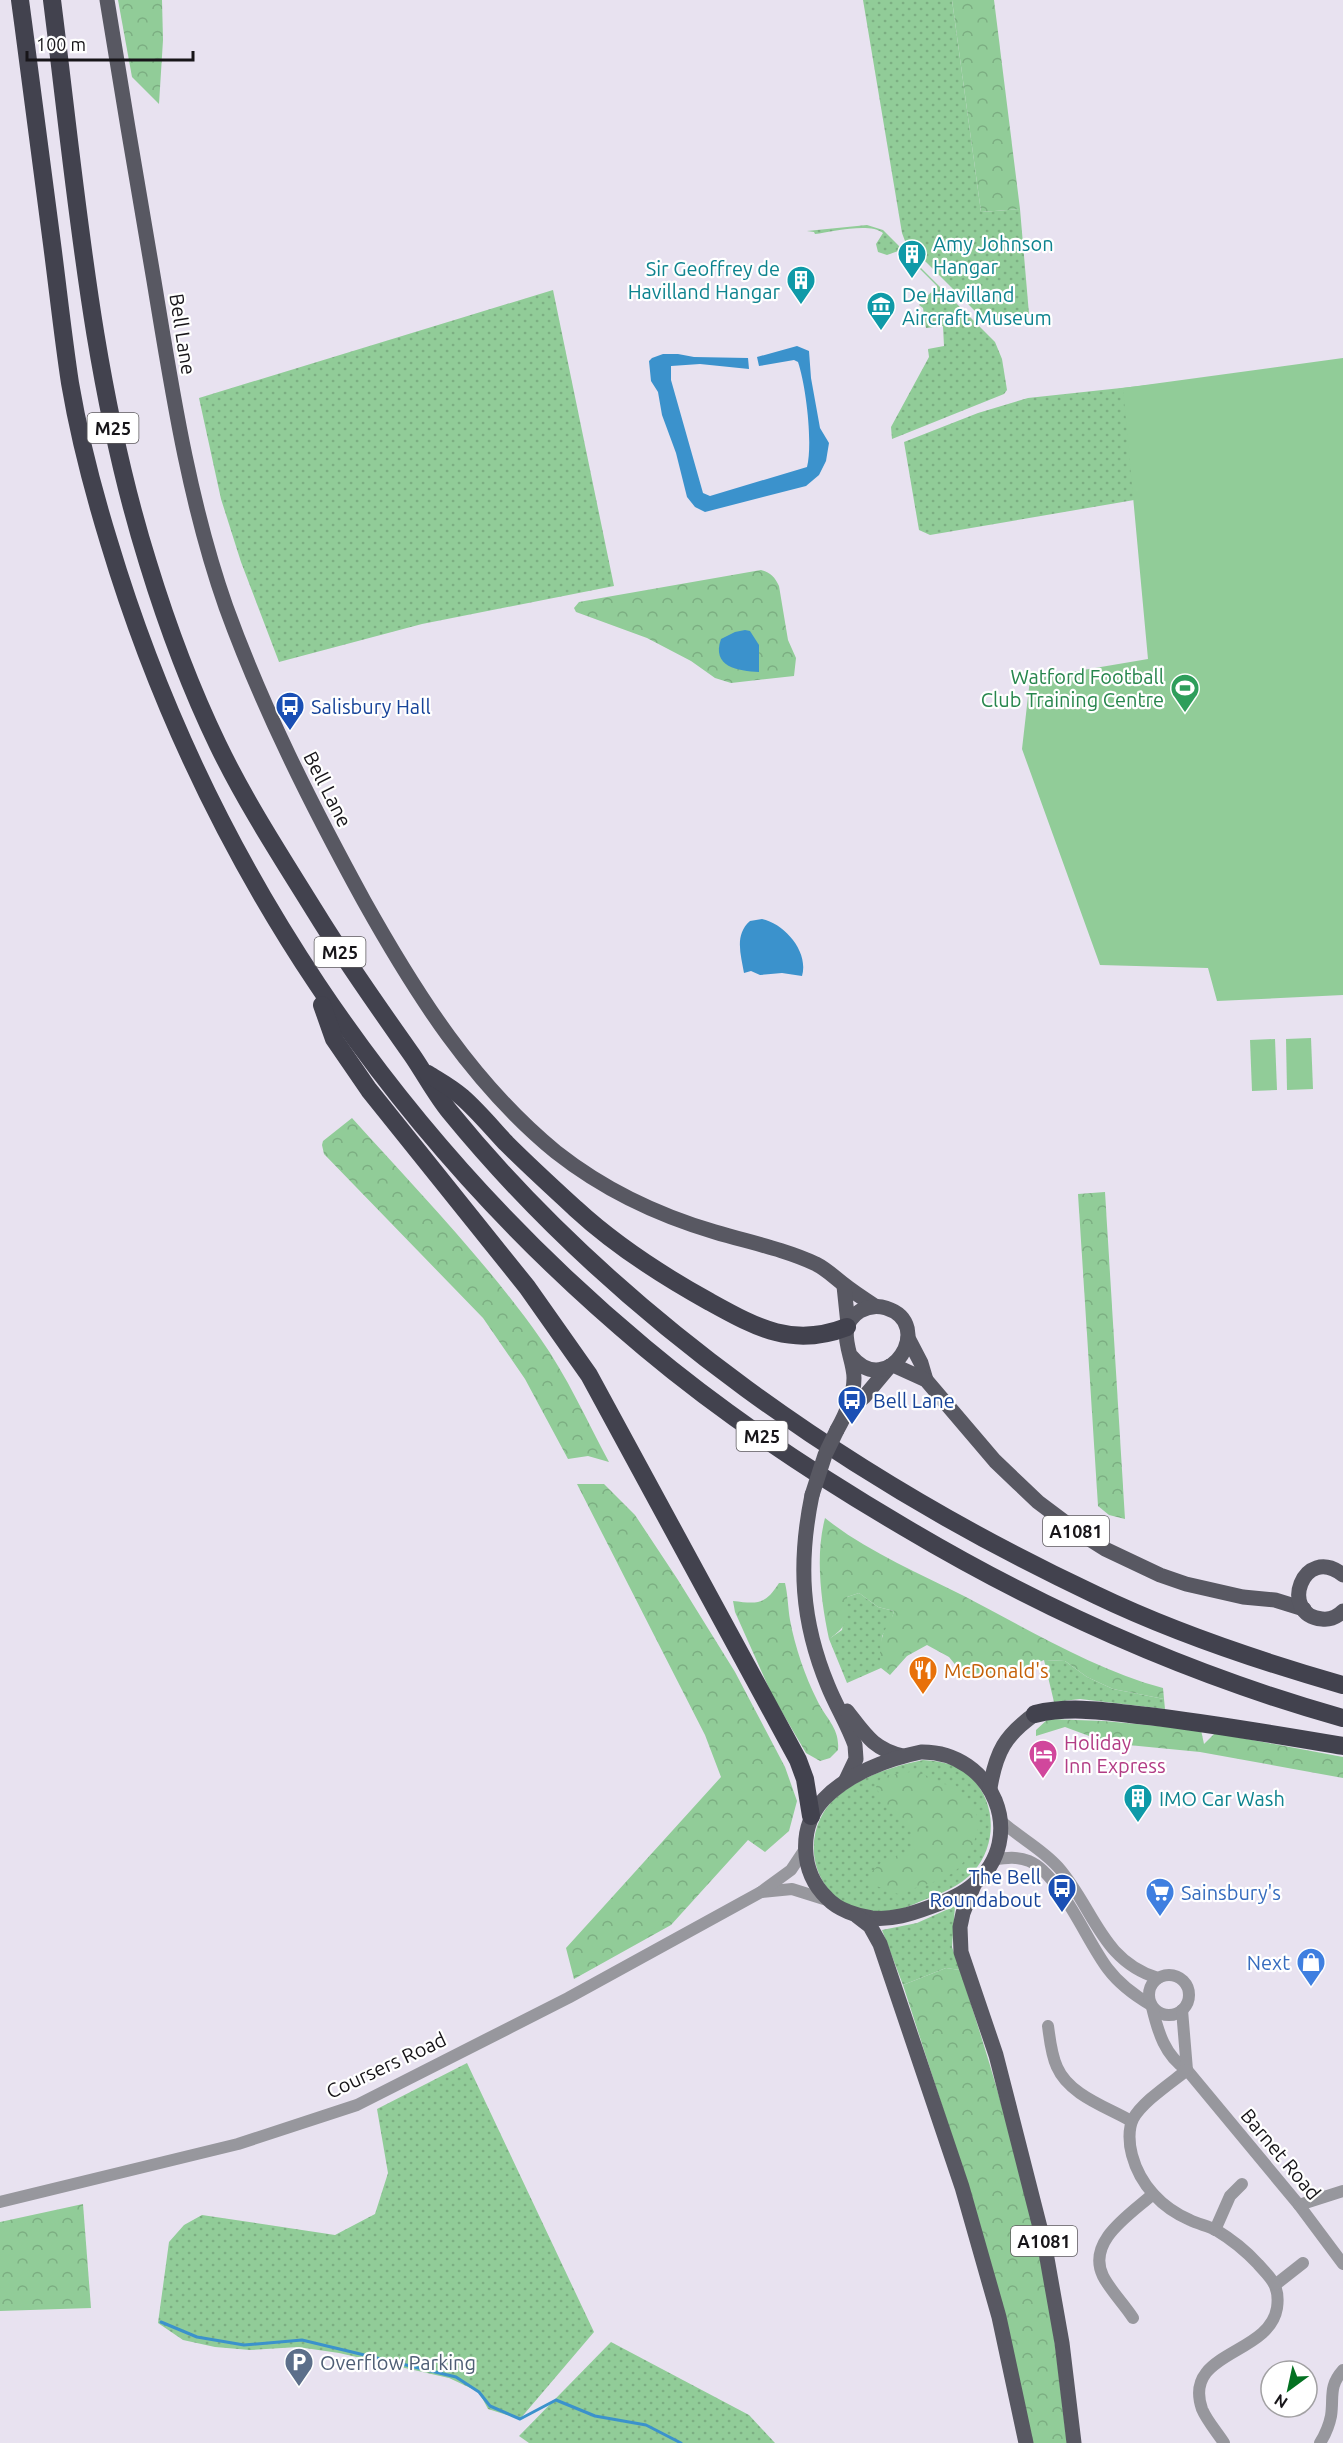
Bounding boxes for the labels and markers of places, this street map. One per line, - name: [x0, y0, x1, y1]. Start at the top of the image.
- place label: Amy Johnson Hangar: [933, 232, 1054, 278]
- building icon: Amy Johnson Hangar: [896, 238, 928, 280]
- place label: Sir Geoffrey de Havilland Hangar: [628, 257, 780, 303]
- building icon: Sir Geoffrey de Havilland Hangar: [785, 264, 817, 306]
- place label: De Havilland Aircraft Museum: [902, 283, 1052, 329]
- museum icon: De Havilland Aircraft Museum: [865, 290, 897, 332]
- place label: Watford Football Club Training Centre: [981, 665, 1164, 711]
- sports icon: Watford Football Club Training Centre: [1169, 672, 1201, 714]
- bus stop icon: Salisbury Hall: [274, 690, 306, 732]
- place label: Salisbury Hall: [311, 695, 431, 718]
- bus stop icon: Bell Lane: [836, 1384, 868, 1426]
- place label: Bell Lane: [873, 1389, 955, 1412]
- restaurant icon: McDonald's: [907, 1654, 939, 1696]
- place label: McDonald's: [944, 1659, 1049, 1682]
- place label: Holiday Inn Express: [1064, 1731, 1166, 1777]
- hotel icon: Holiday Inn Express: [1027, 1738, 1059, 1780]
- building icon: IMO Car Wash: [1122, 1782, 1154, 1824]
- place label: IMO Car Wash: [1159, 1787, 1285, 1810]
- place label: The Bell Roundabout: [929, 1865, 1041, 1911]
- bus stop icon: The Bell Roundabout: [1046, 1872, 1078, 1914]
- supermarket icon: Sainsbury's: [1144, 1876, 1176, 1918]
- place label: Sainsbury's: [1181, 1881, 1281, 1904]
- shop icon: Next: [1295, 1946, 1327, 1988]
- place label: Next: [1247, 1951, 1290, 1974]
- parking icon: Overflow Parking: [283, 2346, 315, 2388]
- place label: Overflow Parking: [320, 2351, 476, 2374]

